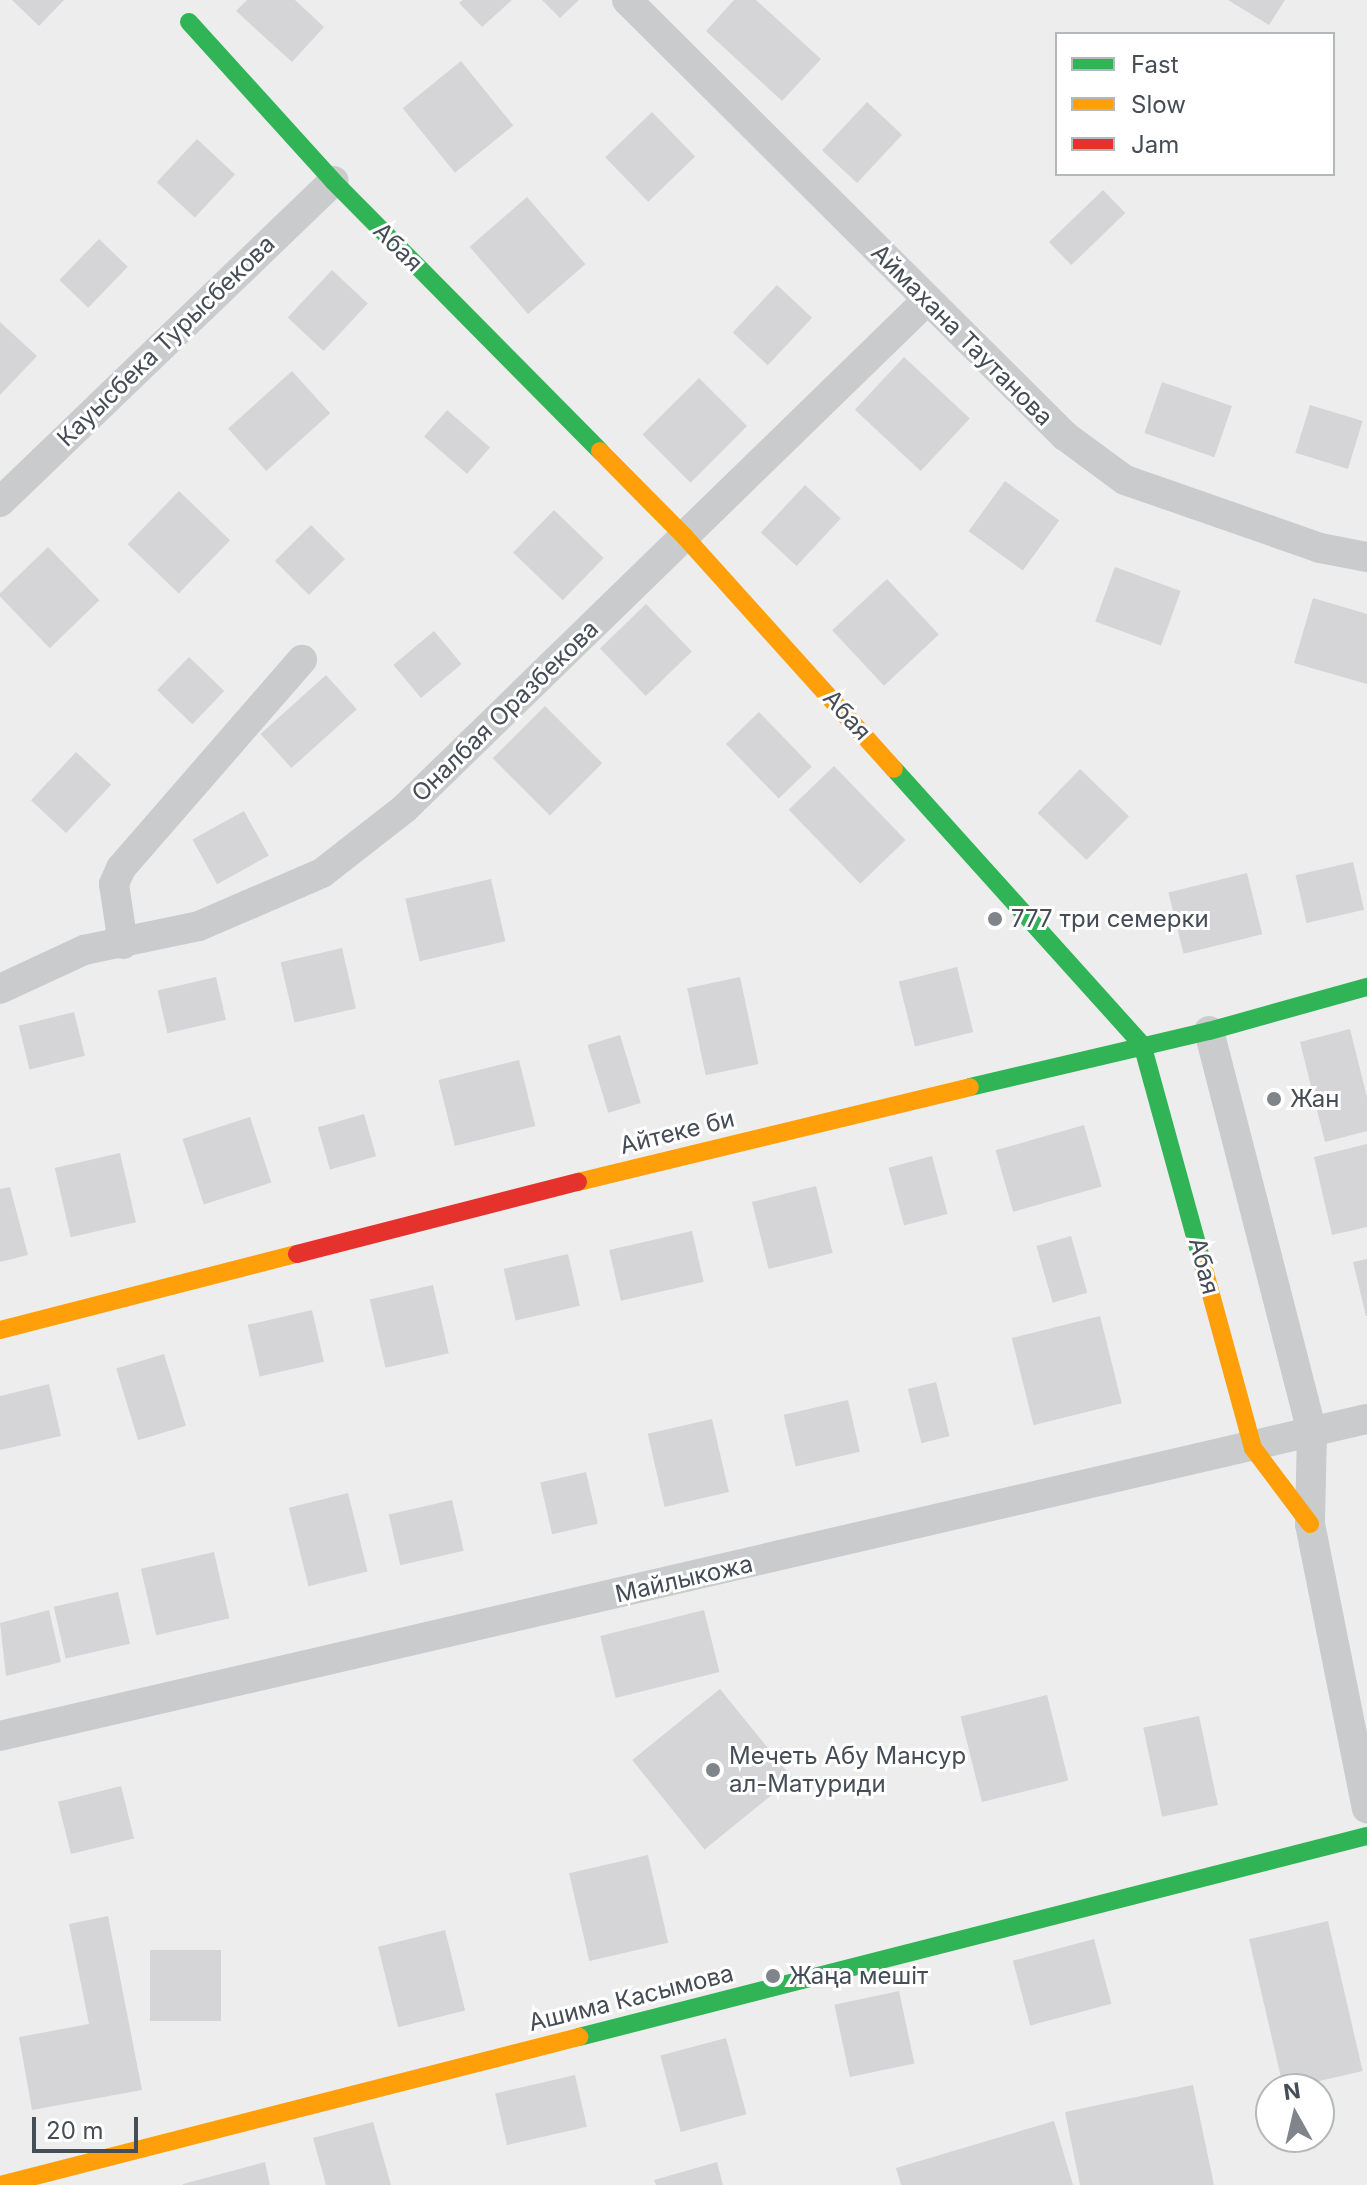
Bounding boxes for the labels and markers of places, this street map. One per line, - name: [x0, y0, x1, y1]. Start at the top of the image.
- place label: 777 три семерки: [1011, 905, 1209, 933]
- marker: 777 три семерки: [986, 910, 1004, 928]
- place label: Жан: [1290, 1085, 1339, 1113]
- marker: Жан: [1265, 1090, 1283, 1108]
- place label: Мечеть Абу Мансур ал-Матуриди: [729, 1742, 966, 1798]
- marker: Мечеть Абу Мансур ал-Матуриди: [704, 1761, 722, 1779]
- place label: Жаңа мешіт: [789, 1962, 928, 1990]
- marker: Жаңа мешіт: [764, 1967, 782, 1985]

